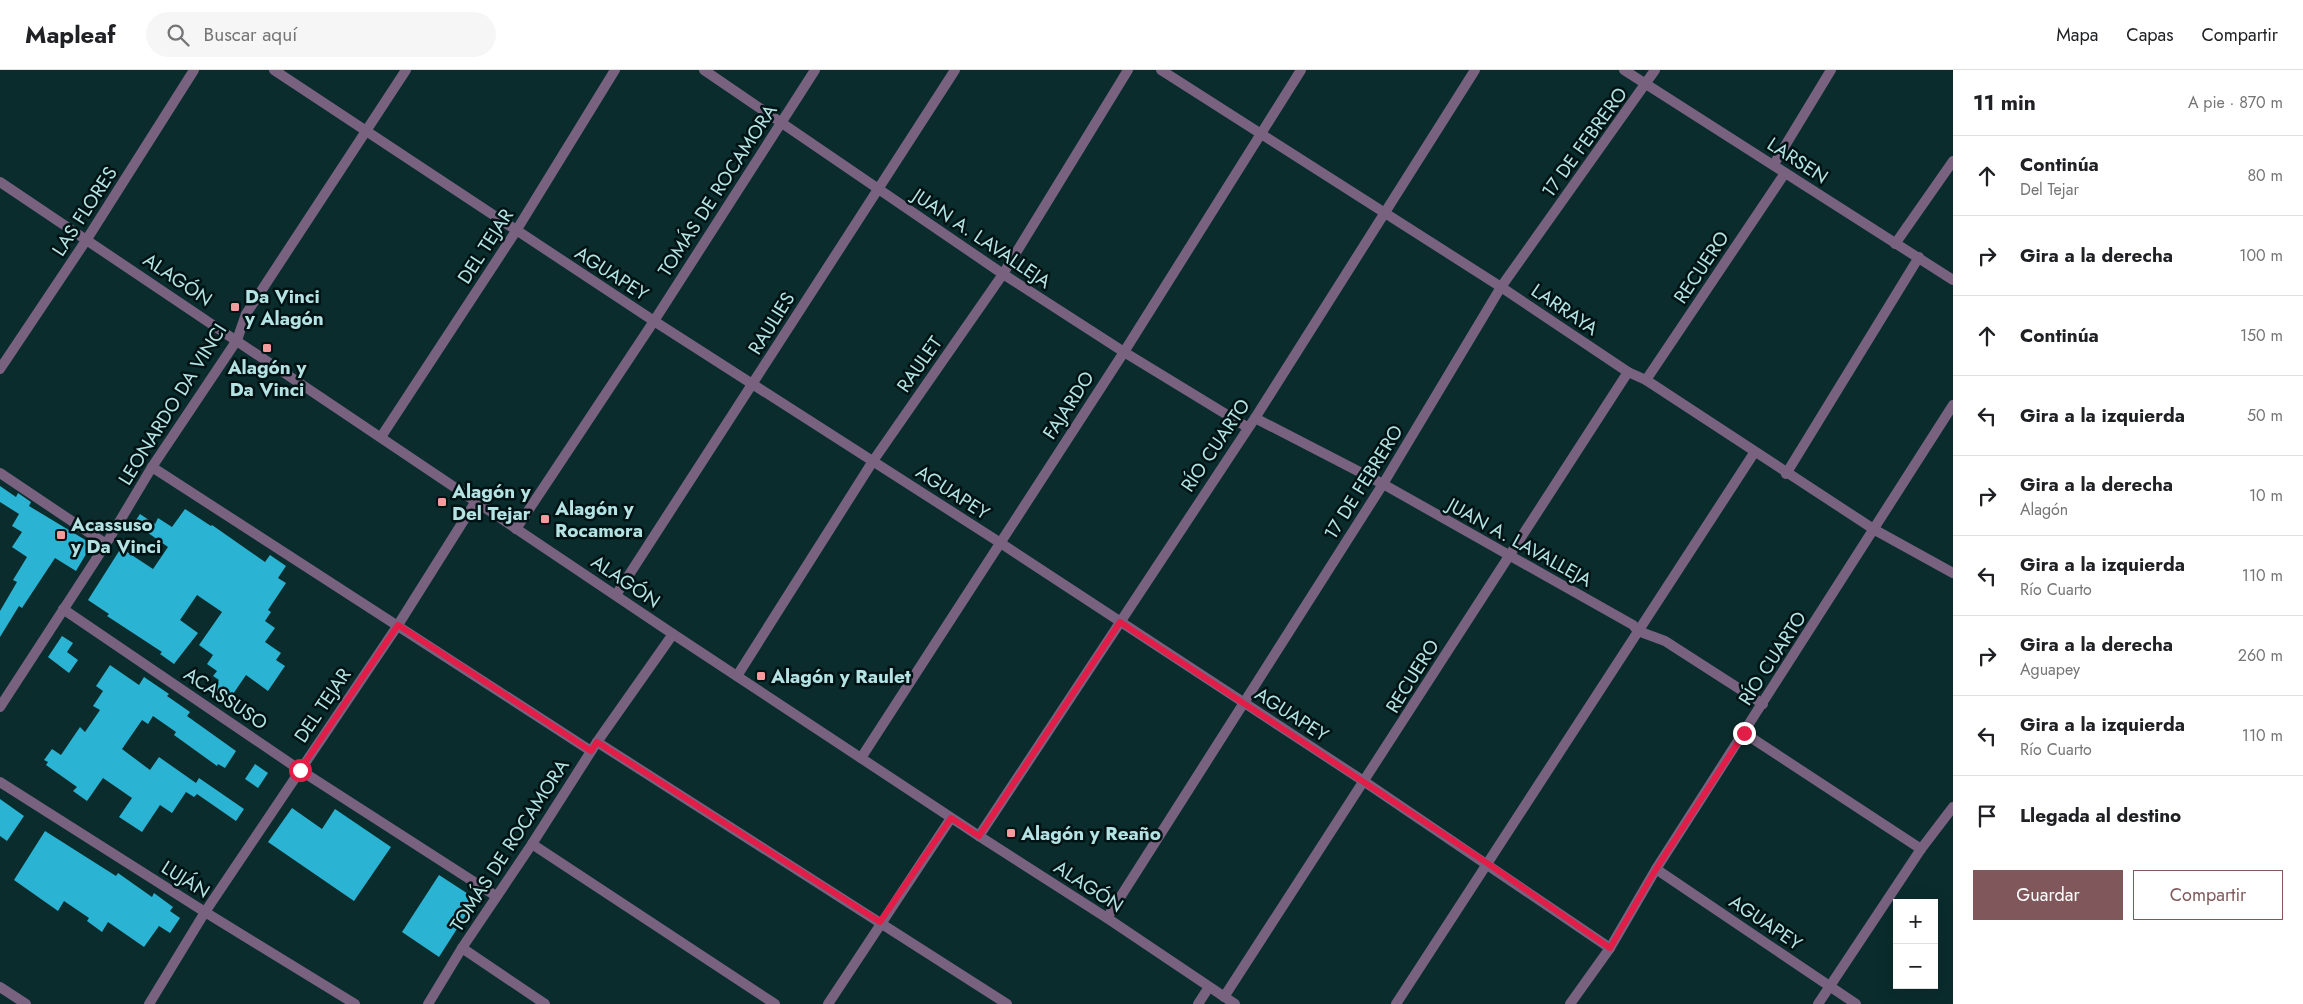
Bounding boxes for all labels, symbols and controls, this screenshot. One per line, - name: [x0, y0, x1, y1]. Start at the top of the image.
- search box: [146, 12, 496, 57]
- text: Mapleaf: [25, 17, 116, 52]
- icon: search: [164, 21, 192, 49]
- text: Buscar aquí: [204, 21, 297, 48]
- text: Mapa: [2056, 22, 2098, 48]
- text: Capas: [2126, 22, 2174, 48]
- text: Compartir: [2202, 22, 2278, 48]
- street label: 17 DE FEBRERO: [1535, 82, 1634, 203]
- text: 11 min: [1973, 88, 2036, 118]
- text: A pie · 870 m: [2188, 91, 2283, 114]
- street label: TOMÁS DE ROCAMORA: [651, 98, 784, 282]
- street label: LARSEN: [1762, 131, 1834, 190]
- text: Continúa: [2020, 151, 2099, 178]
- street label: LAS FLORES: [45, 161, 123, 261]
- icon: ahead: [1973, 162, 2001, 190]
- text: 80 m: [2247, 164, 2283, 187]
- text: Del Tejar: [2020, 178, 2079, 201]
- street label: JUAN A. LAVALLEJA: [905, 180, 1057, 295]
- street label: DEL TEJAR: [451, 203, 520, 289]
- street label: RECUERO: [1667, 226, 1736, 309]
- street label: AGUAPEY: [570, 240, 654, 307]
- icon: right: [1973, 242, 2001, 270]
- text: Gira a la derecha: [2020, 242, 2173, 269]
- text: 100 m: [2239, 244, 2283, 267]
- street label: ALAGÓN: [138, 246, 218, 312]
- street label: LARRAYA: [1526, 277, 1604, 342]
- place label: Da Vinci y Alagón: [244, 283, 324, 332]
- street label: RAULIES: [742, 287, 801, 360]
- marker: Da Vinci y Alagón: [229, 301, 241, 313]
- street label: LEONARDO DA VINCI: [112, 318, 233, 490]
- icon: ahead: [1973, 322, 2001, 350]
- text: Continúa: [2020, 322, 2099, 349]
- text: 150 m: [2240, 324, 2283, 347]
- street label: RAULET: [890, 331, 949, 398]
- marker: Alagón y Da Vinci: [261, 342, 273, 354]
- place label: Alagón y Da Vinci: [227, 354, 307, 403]
- street label: FAJARDO: [1036, 366, 1101, 445]
- street label: RÍO CUARTO: [1174, 393, 1257, 497]
- icon: left: [1973, 402, 2001, 430]
- text: Gira a la izquierda: [2020, 402, 2185, 429]
- text: 50 m: [2247, 404, 2283, 427]
- street label: 17 DE FEBRERO: [1317, 420, 1409, 545]
- street label: AGUAPEY: [911, 459, 995, 526]
- text: Gira a la derecha: [2020, 471, 2173, 498]
- place label: Alagón y Del Tejar: [451, 478, 532, 527]
- icon: right: [1973, 482, 2001, 510]
- text: 10 m: [2249, 484, 2283, 507]
- street label: JUAN A. LAVALLEJA: [1440, 490, 1597, 594]
- place label: Alagón y Rocamora: [554, 495, 643, 544]
- marker: Alagón y Del Tejar: [436, 496, 448, 508]
- text: Alagón: [2020, 498, 2068, 521]
- place label: Acassuso y Da Vinci: [70, 511, 161, 560]
- marker: Alagón y Rocamora: [539, 513, 551, 525]
- marker: Acassuso y Da Vinci: [55, 529, 67, 541]
- street label: ALAGÓN: [586, 548, 666, 614]
- text: Gira a la izquierda: [2020, 551, 2185, 578]
- icon: left: [1973, 562, 2001, 590]
- text: 110 m: [2242, 564, 2283, 587]
- text: Río Cuarto: [2020, 578, 2092, 601]
- street label: RÍO CUARTO: [1732, 606, 1813, 710]
- text: Gira a la derecha: [2020, 631, 2173, 658]
- street label: RECUERO: [1379, 634, 1446, 718]
- icon: right: [1973, 642, 2001, 670]
- text: 260 m: [2238, 644, 2283, 667]
- text: Aguapey: [2020, 658, 2080, 681]
- street label: ACASSUSO: [179, 661, 273, 736]
- street label: DEL TEJAR: [288, 662, 357, 748]
- place label: Alagón y Raulet: [770, 663, 911, 690]
- marker: Alagón y Raulet: [755, 670, 767, 682]
- street label: AGUAPEY: [1250, 681, 1334, 748]
- text: Gira a la izquierda: [2020, 711, 2185, 738]
- route end: [1733, 722, 1756, 745]
- icon: left: [1973, 722, 2001, 750]
- text: 110 m: [2242, 724, 2283, 747]
- text: Río Cuarto: [2020, 738, 2092, 761]
- street label: TOMÁS DE ROCAMORA: [443, 753, 576, 937]
- route start: [289, 759, 312, 782]
- icon: arrive: [1973, 802, 2001, 830]
- text: Llegada al destino: [2020, 802, 2181, 829]
- place label: Alagón y Reaño: [1020, 820, 1161, 847]
- marker: Alagón y Reaño: [1005, 827, 1017, 839]
- street label: LUJÁN: [156, 854, 215, 905]
- street label: ALAGÓN: [1049, 854, 1129, 919]
- button: Guardar: [1973, 870, 2123, 920]
- button: Compartir: [2133, 870, 2283, 920]
- street label: AGUAPEY: [1724, 888, 1808, 957]
- map controls: [1893, 899, 1938, 989]
- button: +: [1893, 899, 1938, 944]
- button: −: [1893, 944, 1938, 989]

